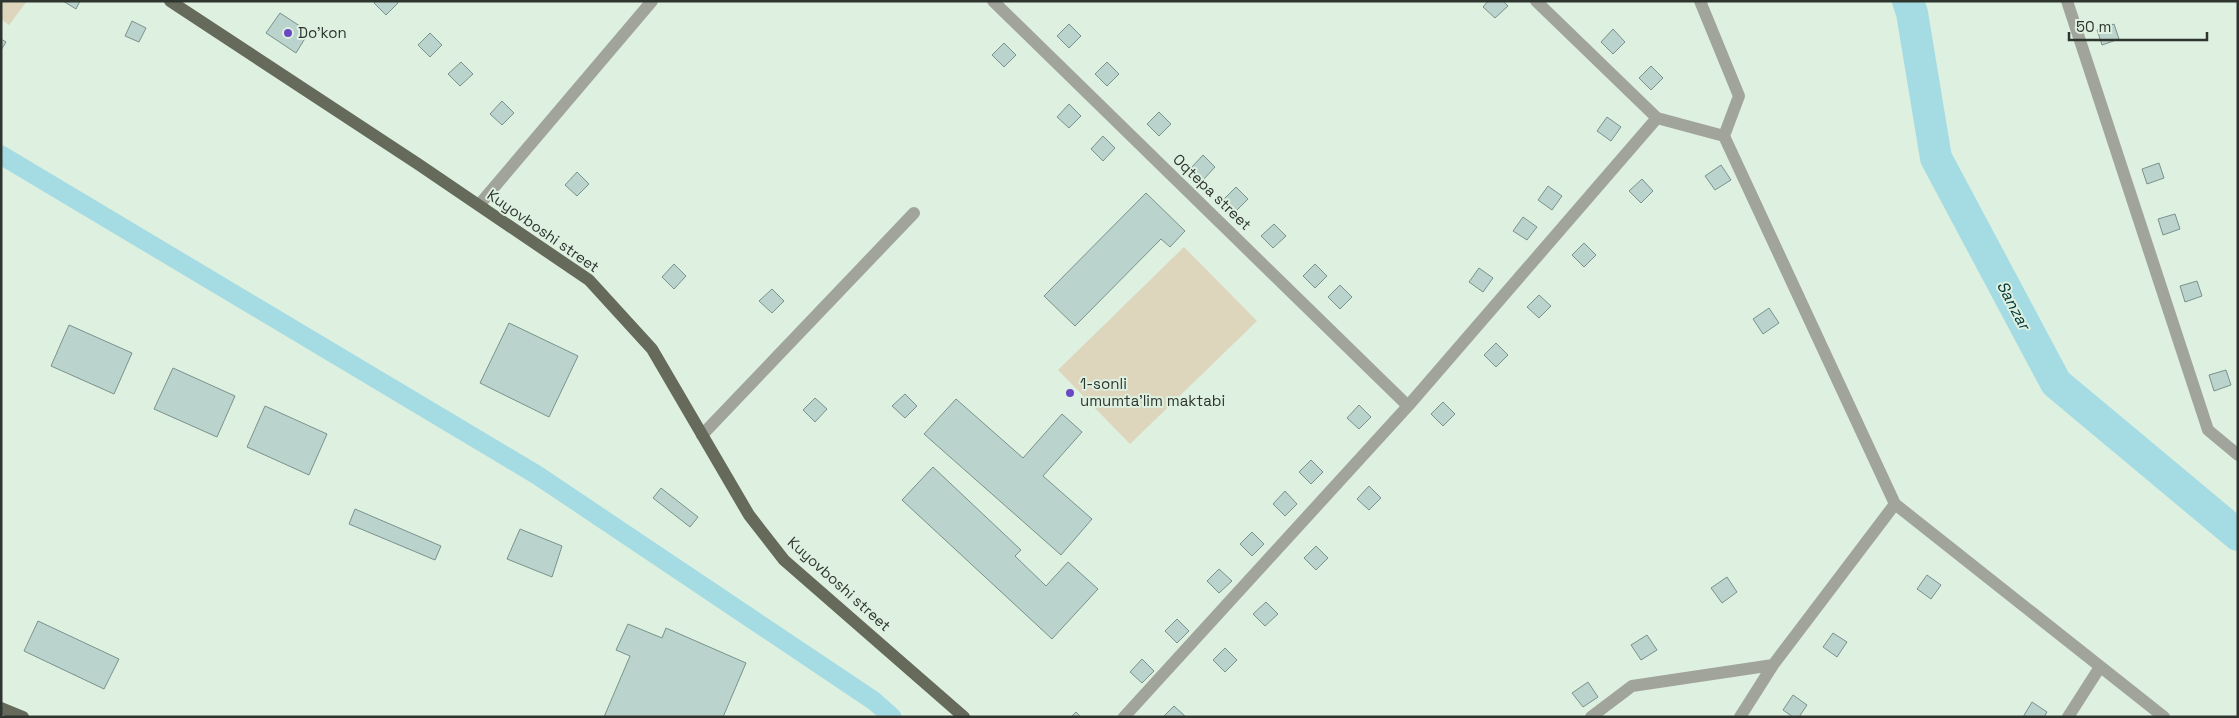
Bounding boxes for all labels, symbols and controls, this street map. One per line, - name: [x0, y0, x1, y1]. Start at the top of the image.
- scale bar: [2069, 10, 2206, 42]
- text: 50 m: [2076, 17, 2111, 36]
- place label: Do'kon: [298, 23, 347, 42]
- marker: Do'kon: [282, 27, 294, 39]
- street label: Oqtepa street: [1169, 149, 1256, 234]
- street label: Kuyovboshi street: [484, 185, 603, 276]
- water label: Sanzar: [1992, 277, 2036, 335]
- place label: 1-sonli umumta'lim maktabi: [1080, 374, 1225, 410]
- marker: 1-sonli umumta'lim maktabi: [1064, 387, 1076, 399]
- street label: Kuyovboshi street: [784, 532, 895, 635]

